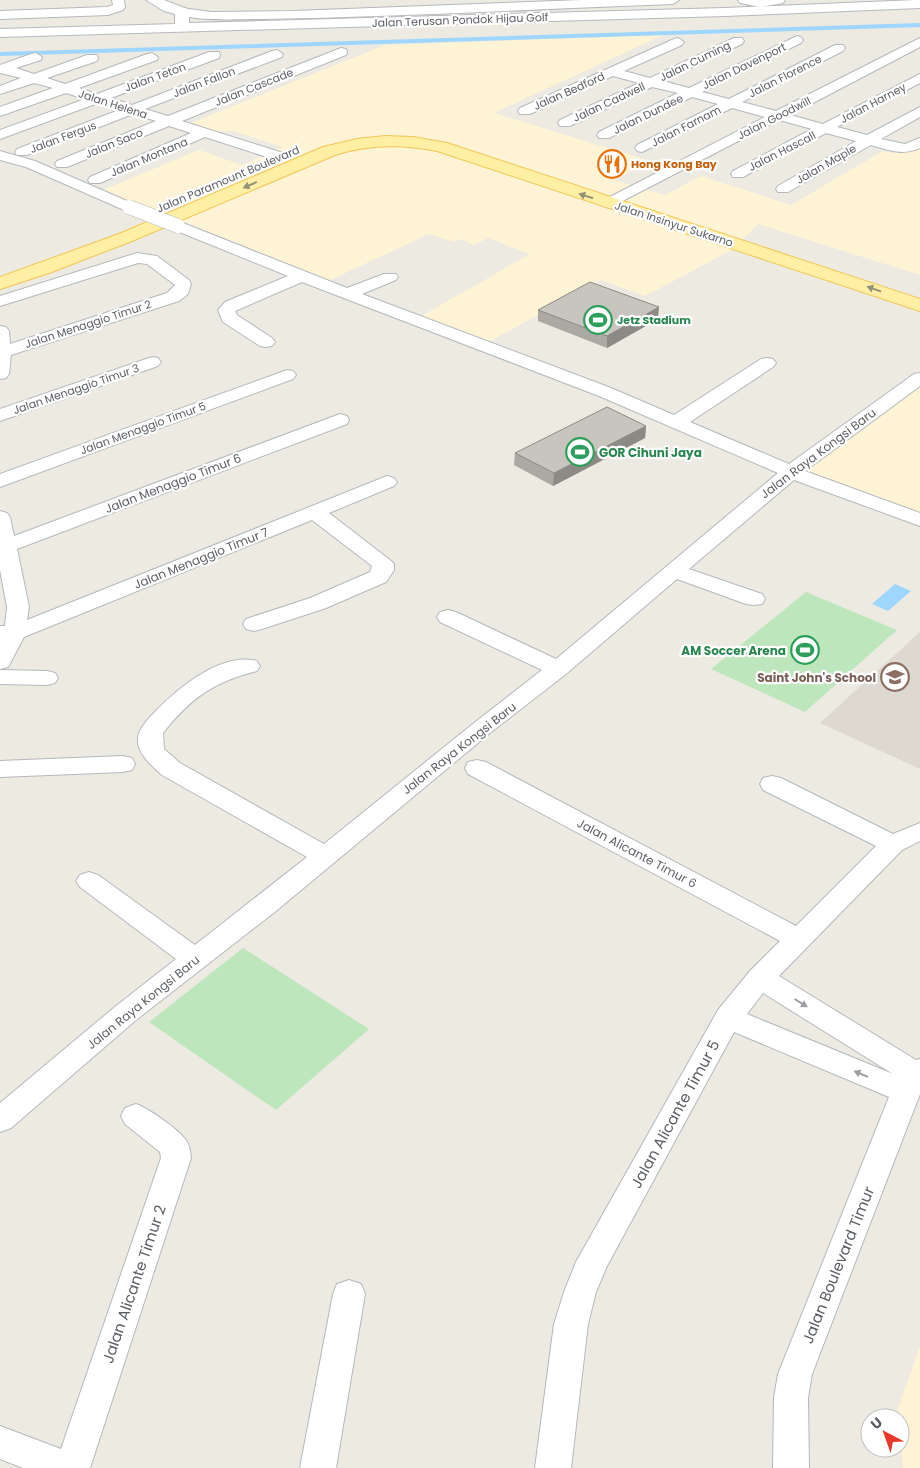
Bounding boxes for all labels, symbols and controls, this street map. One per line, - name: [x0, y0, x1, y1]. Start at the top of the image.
- street label: Jalan Terusan Pondok Hijau Golf: [372, 9, 549, 31]
- street label: Jalan Cuming: [657, 37, 733, 85]
- street label: Jalan Davenport: [699, 39, 789, 93]
- street label: Jalan Florence: [746, 51, 824, 101]
- street label: Jalan Teton: [122, 58, 188, 96]
- street label: Jalan Fallon: [170, 63, 238, 101]
- street label: Jalan Cascade: [212, 64, 296, 110]
- street label: Jalan Bedford: [531, 68, 607, 114]
- street label: Jalan Cadwell: [570, 78, 648, 126]
- street label: Jalan Harney: [837, 79, 910, 127]
- street label: Jalan Helena: [76, 85, 150, 123]
- street label: Jalan Dundee: [610, 90, 686, 138]
- street label: Jalan Goodwill: [734, 93, 814, 143]
- street label: Jalan Farnam: [648, 102, 724, 150]
- street label: Jalan Fergus: [27, 117, 99, 157]
- street label: Jalan Saco: [83, 124, 145, 162]
- street label: Jalan Hascall: [746, 127, 818, 175]
- street label: Jalan Montana: [108, 133, 190, 181]
- street label: Jalan Maple: [793, 140, 859, 188]
- street label: Jalan Paramount Boulevard: [154, 142, 302, 216]
- restaurant icon: Hong Kong Bay: [597, 149, 627, 179]
- place label: Hong Kong Bay: [631, 156, 717, 172]
- one-way arrow: [243, 181, 257, 189]
- one-way arrow: [578, 192, 593, 200]
- street label: Jalan Insinyur Sukarno: [613, 197, 735, 251]
- one-way arrow: [866, 285, 881, 293]
- street label: Jalan Menaggio Timur 2: [23, 296, 153, 352]
- sports icon: Jetz Stadium: [583, 305, 613, 335]
- place label: Jetz Stadium: [617, 312, 691, 328]
- street label: Jalan Menaggio Timur 3: [11, 360, 141, 418]
- street label: Jalan Menaggio Timur 5: [78, 398, 208, 458]
- street label: Jalan Raya Kongsi Baru: [757, 404, 879, 502]
- sports icon: GOR Cihuni Jaya: [565, 437, 595, 467]
- place label: GOR Cihuni Jaya: [599, 444, 702, 461]
- street label: Jalan Menaggio Timur 6: [102, 449, 244, 517]
- street label: Jalan Menaggio Timur 7: [131, 523, 271, 593]
- sports icon: AM Soccer Arena: [790, 635, 820, 665]
- place label: AM Soccer Arena: [681, 642, 786, 659]
- school or university icon: Saint John's School: [880, 662, 910, 692]
- place label: Saint John's School: [757, 669, 876, 686]
- street label: Jalan Raya Kongsi Baru: [398, 698, 520, 798]
- street label: Jalan Alicante Timur 6: [574, 814, 700, 892]
- street label: Jalan Raya Kongsi Baru: [83, 951, 203, 1053]
- one-way arrow: [795, 999, 808, 1008]
- street label: Jalan Alicante Timur 5: [625, 1036, 725, 1192]
- one-way arrow: [854, 1069, 868, 1077]
- street label: Jalan Boulevard Timur: [797, 1183, 879, 1347]
- street label: Jalan Alicante Timur 2: [97, 1202, 171, 1366]
- north arrow: [860, 1408, 910, 1458]
- text: U: [866, 1412, 887, 1434]

